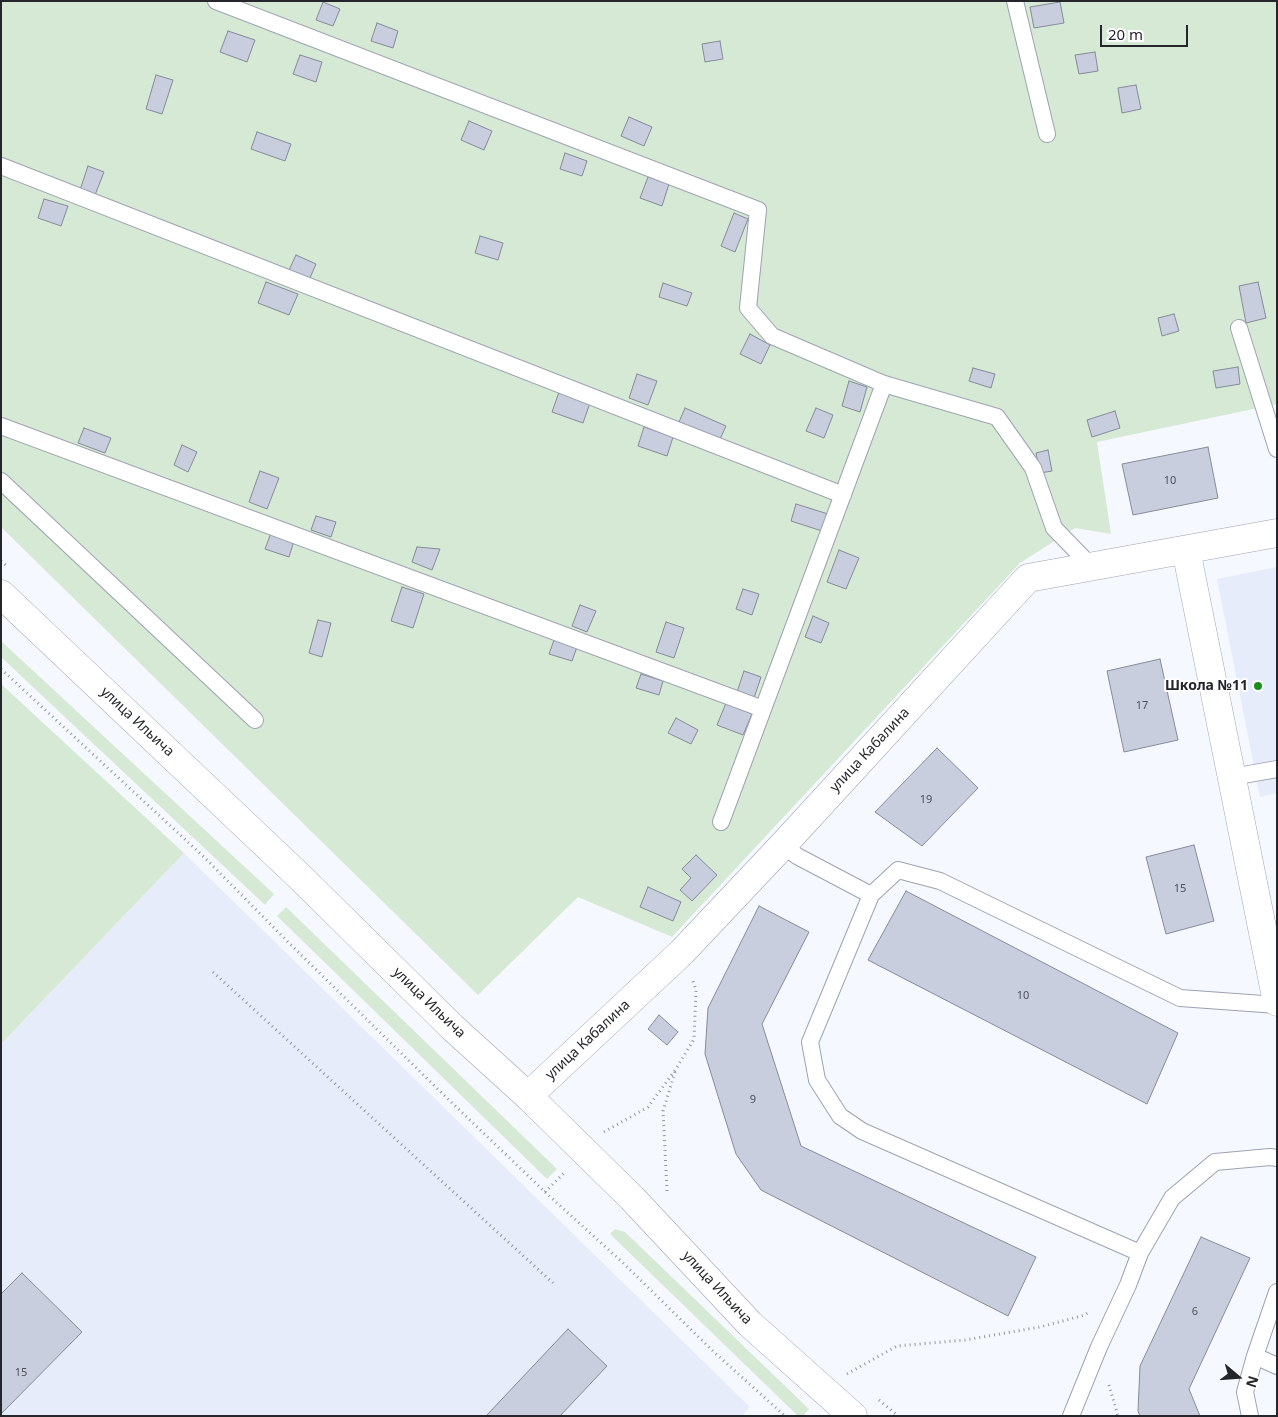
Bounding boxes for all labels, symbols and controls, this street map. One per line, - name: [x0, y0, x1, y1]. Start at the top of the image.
- scale bar: [1103, 15, 1190, 47]
- text: 20 m: [1108, 24, 1143, 44]
- house number: 10: [1164, 474, 1176, 488]
- place label: Школа №11: [1165, 678, 1248, 694]
- marker: Школа №11: [1252, 680, 1264, 692]
- street label: улица Ильича: [97, 684, 177, 760]
- house number: 17: [1136, 699, 1148, 713]
- street label: улица Кабалина: [827, 704, 913, 796]
- house number: 19: [920, 793, 932, 807]
- house number: 15: [1174, 882, 1186, 896]
- street label: улица Ильича: [389, 964, 469, 1042]
- house number: 10: [1017, 989, 1029, 1003]
- street label: улица Кабалина: [542, 997, 634, 1083]
- house number: 9: [750, 1093, 756, 1107]
- street label: улица Ильича: [679, 1248, 755, 1328]
- house number: 6: [1192, 1305, 1198, 1319]
- north arrow: [1213, 1352, 1263, 1402]
- house number: 15: [15, 1366, 27, 1380]
- text: N: [1242, 1373, 1264, 1390]

